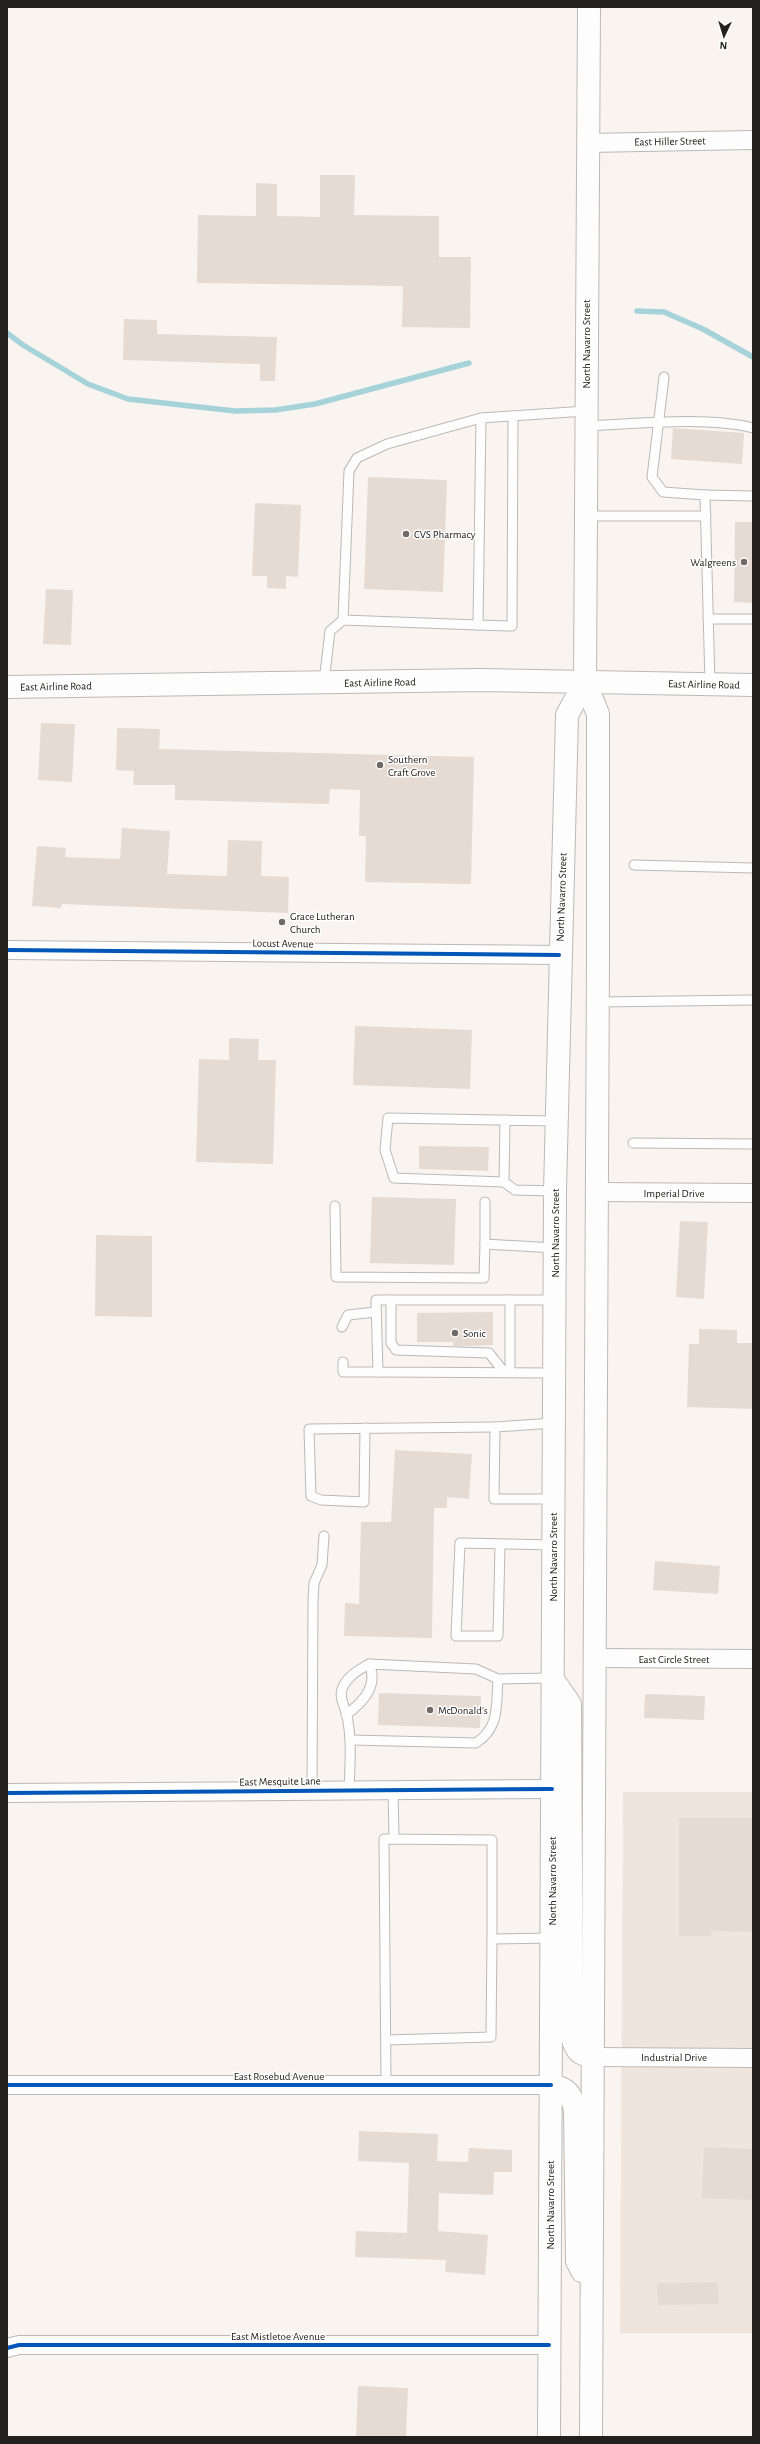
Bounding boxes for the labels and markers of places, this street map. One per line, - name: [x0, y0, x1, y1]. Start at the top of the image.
- marker: CVS Pharmacy: [401, 529, 411, 539]
- place label: CVS Pharmacy: [414, 529, 476, 540]
- place label: Walgreens: [690, 557, 736, 568]
- marker: Walgreens: [739, 557, 749, 567]
- place label: Southern Craft Grove: [388, 754, 435, 778]
- marker: Southern Craft Grove: [375, 760, 385, 770]
- place label: Grace Lutheran Church: [290, 911, 355, 935]
- marker: Grace Lutheran Church: [277, 917, 287, 927]
- marker: Sonic: [450, 1328, 460, 1338]
- place label: Sonic: [463, 1328, 487, 1339]
- marker: McDonald's: [425, 1705, 435, 1715]
- place label: McDonald's: [438, 1705, 488, 1716]

